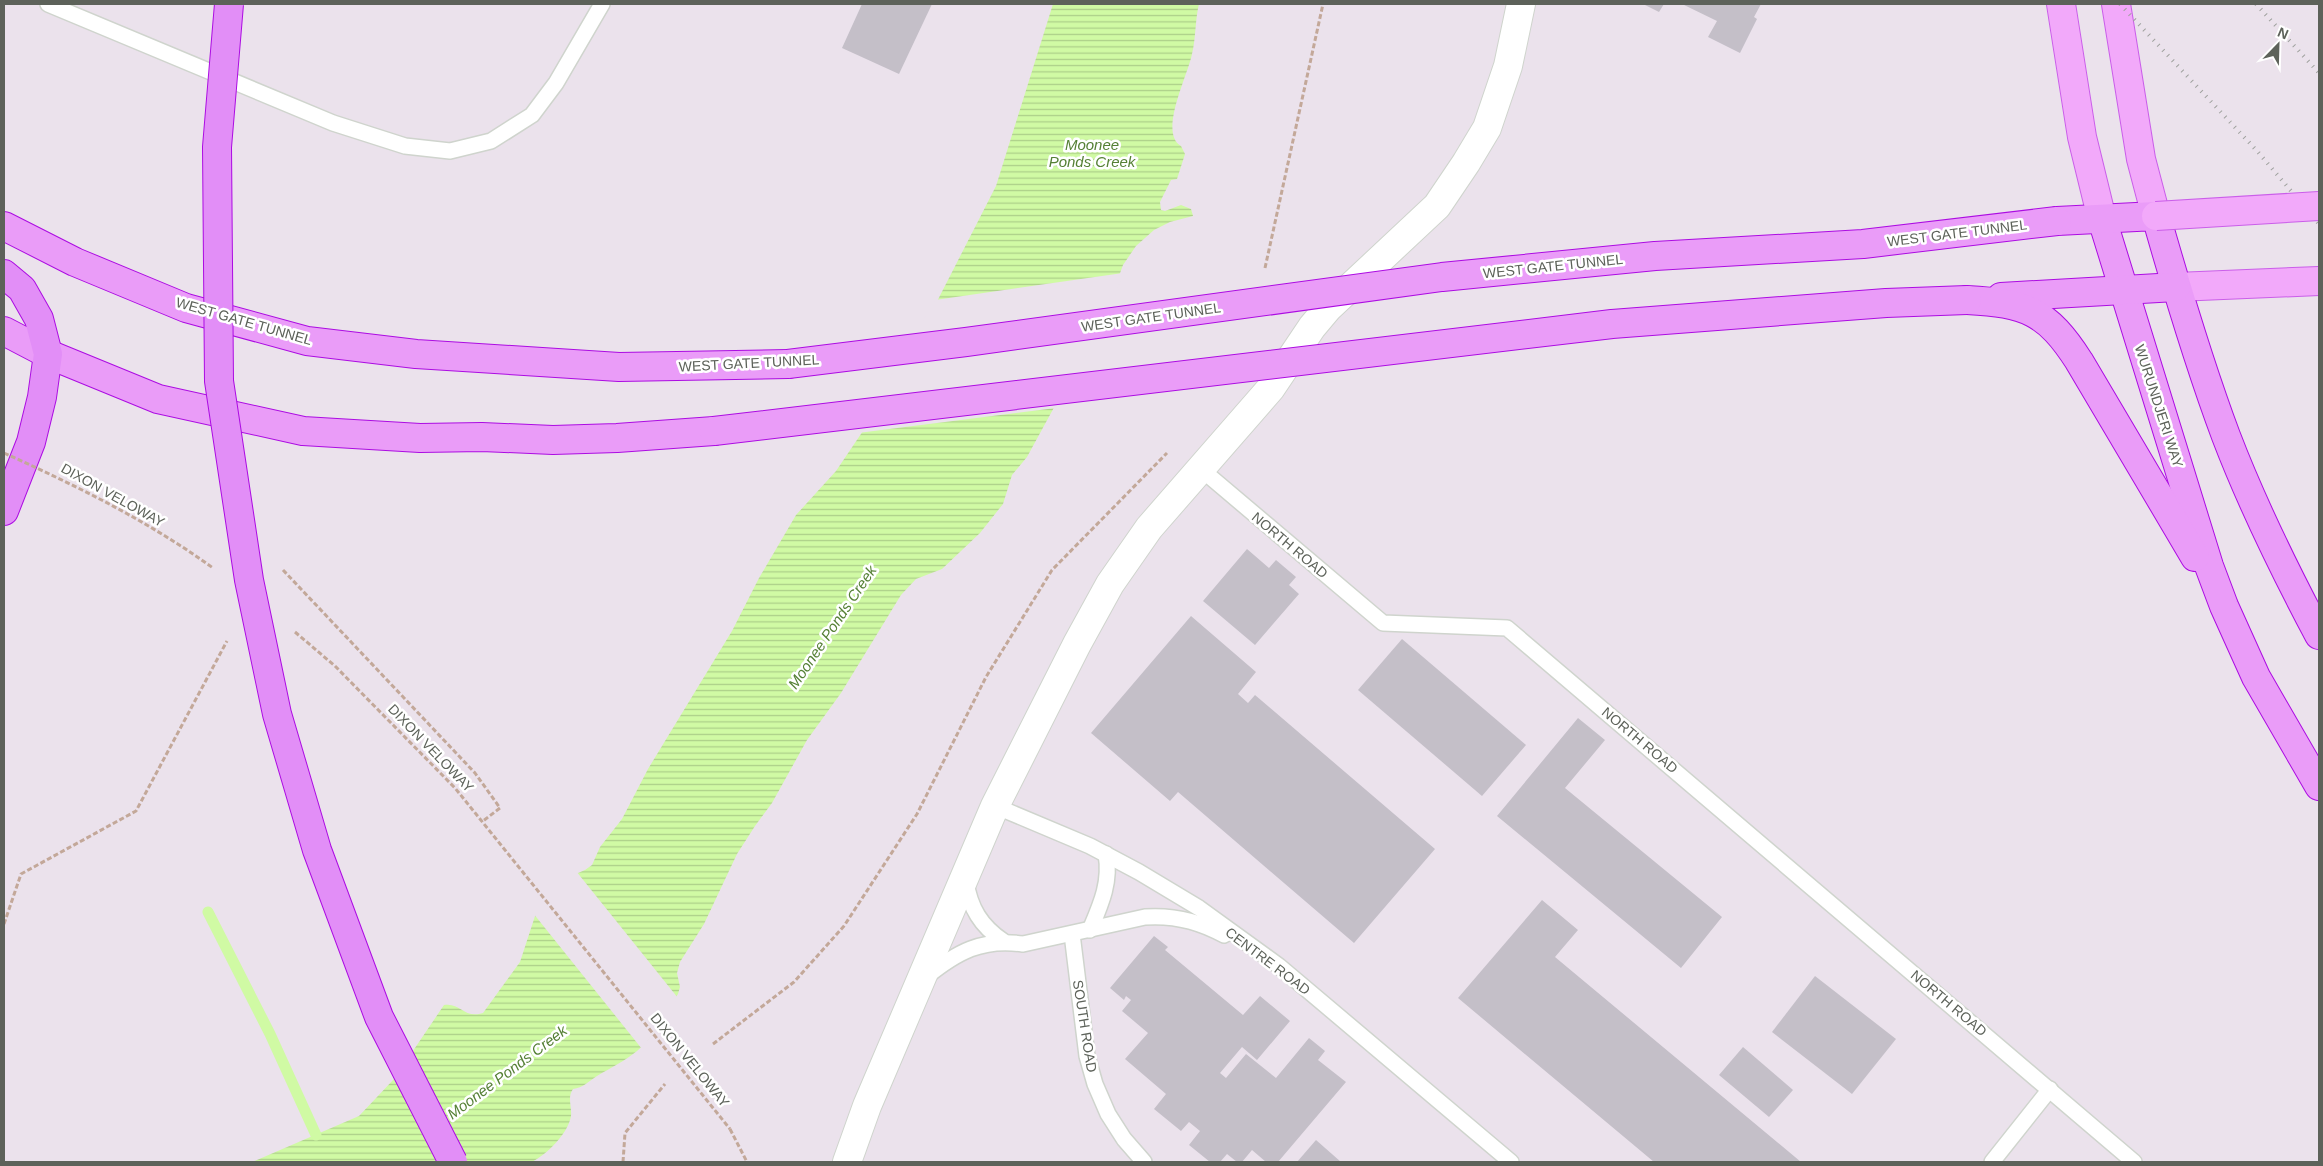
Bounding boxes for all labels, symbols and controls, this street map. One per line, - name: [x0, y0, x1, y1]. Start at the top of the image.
- north arrow: [2253, 20, 2303, 70]
- text: N: [2275, 24, 2291, 42]
- water label: Moonee Ponds Creek: [1049, 136, 1137, 170]
- street label: WEST GATE TUNNEL: [1886, 216, 2028, 250]
- street label: WEST GATE TUNNEL: [1482, 251, 1624, 281]
- street label: WEST GATE TUNNEL: [174, 294, 314, 348]
- street label: WEST GATE TUNNEL: [1080, 299, 1222, 335]
- street label: WURUNDJERI WAY: [2132, 343, 2187, 470]
- street label: WEST GATE TUNNEL: [678, 351, 820, 375]
- street label: DIXON VELOWAY: [58, 460, 168, 530]
- street label: NORTH ROAD: [1249, 509, 1331, 581]
- water label: Moonee Ponds Creek: [784, 561, 880, 692]
- street label: DIXON VELOWAY: [385, 701, 477, 796]
- street label: NORTH ROAD: [1599, 704, 1681, 776]
- street label: CENTRE ROAD: [1222, 924, 1314, 998]
- street label: NORTH ROAD: [1908, 967, 1990, 1039]
- street label: SOUTH ROAD: [1070, 979, 1100, 1073]
- street label: DIXON VELOWAY: [647, 1010, 733, 1111]
- water label: Moonee Ponds Creek: [444, 1021, 571, 1122]

